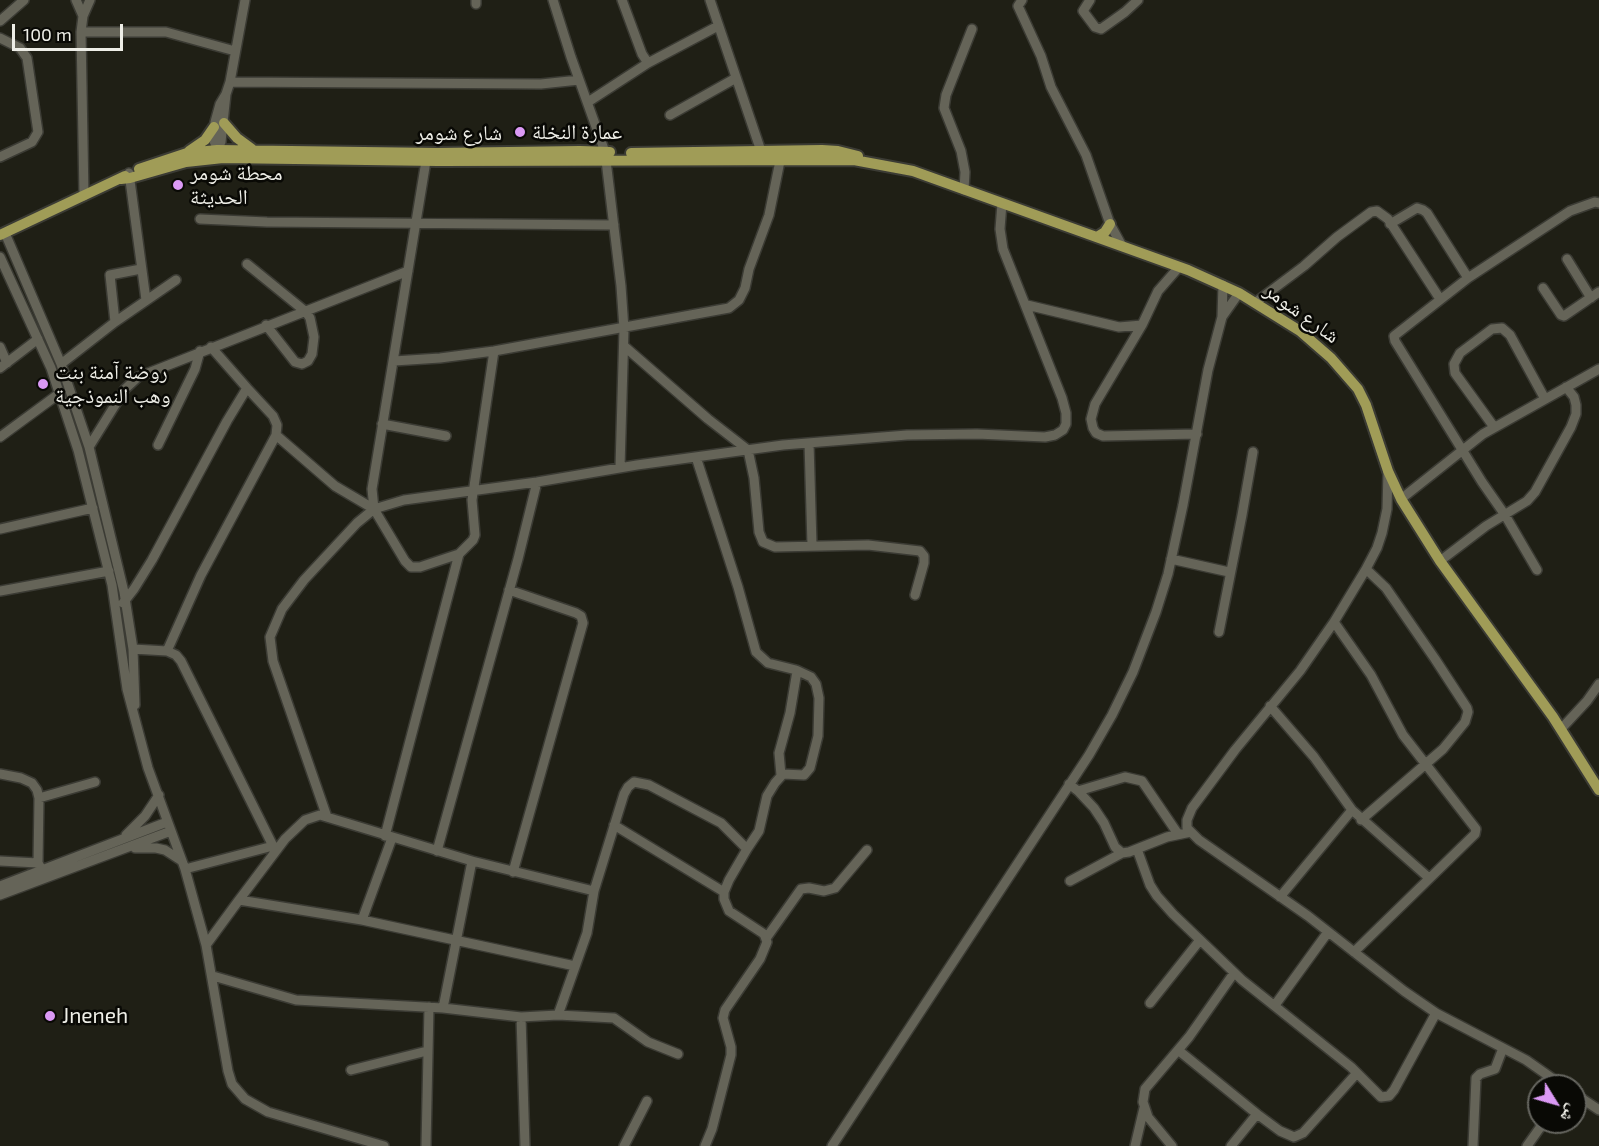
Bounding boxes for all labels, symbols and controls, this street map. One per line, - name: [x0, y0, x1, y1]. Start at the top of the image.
- scale bar: [15, 12, 126, 50]
- text: 100 m: [23, 23, 72, 45]
- place label: عمارة النخلة: [532, 119, 622, 145]
- street label: شارع شومر: [416, 120, 502, 146]
- marker: عمارة النخلة: [513, 125, 527, 139]
- place label: محطة شومر الحديثة: [190, 160, 283, 210]
- marker: محطة شومر الحديثة: [171, 178, 185, 192]
- street label: شارع شومر: [1260, 277, 1344, 349]
- place label: روضة آمنة بنت وهب النموذجية: [55, 359, 171, 409]
- marker: روضة آمنة بنت وهب النموذجية: [36, 377, 50, 391]
- place label: Jneneh: [62, 1003, 128, 1029]
- marker: Jneneh: [43, 1009, 57, 1023]
- north arrow: [1527, 1074, 1587, 1134]
- text: ش: [1557, 1101, 1583, 1126]

